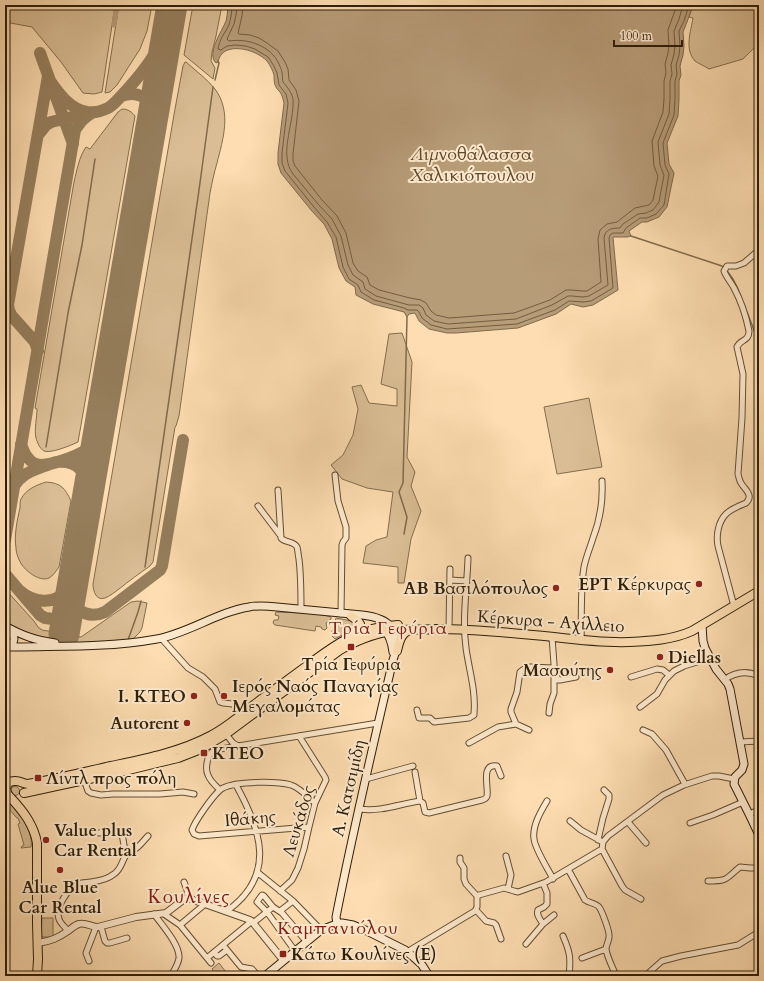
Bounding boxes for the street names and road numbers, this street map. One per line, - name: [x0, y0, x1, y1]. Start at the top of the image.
- street label: Κέρκυρα - Αχίλλειο: [477, 605, 625, 638]
- street label: Α. Κατσιμίδη: [326, 737, 371, 839]
- street label: Λευκάδος: [277, 783, 320, 860]
- street label: Ιθάκης: [223, 805, 277, 832]

